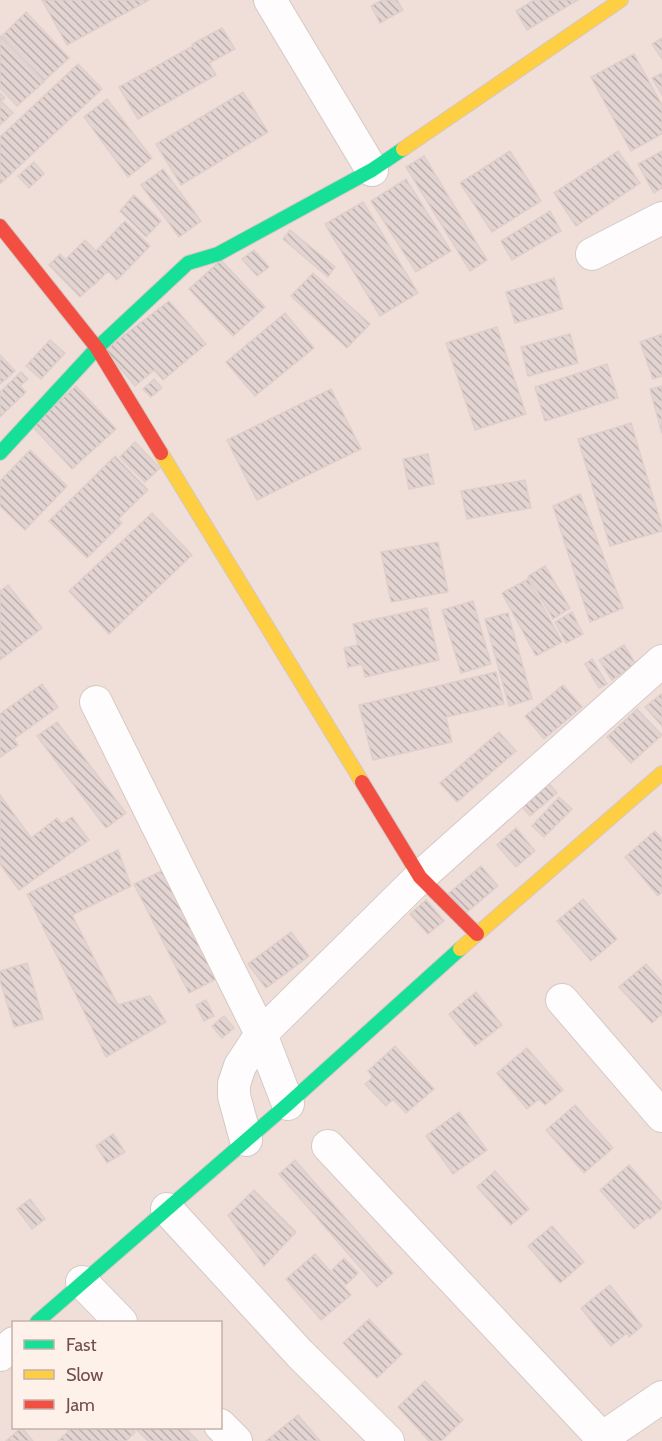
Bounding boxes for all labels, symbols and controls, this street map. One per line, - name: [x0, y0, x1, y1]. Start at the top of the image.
- legend: [12, 1321, 222, 1429]
- text: Fast: [66, 1334, 97, 1356]
- text: Slow: [66, 1364, 103, 1386]
- text: Jam: [65, 1394, 95, 1416]

